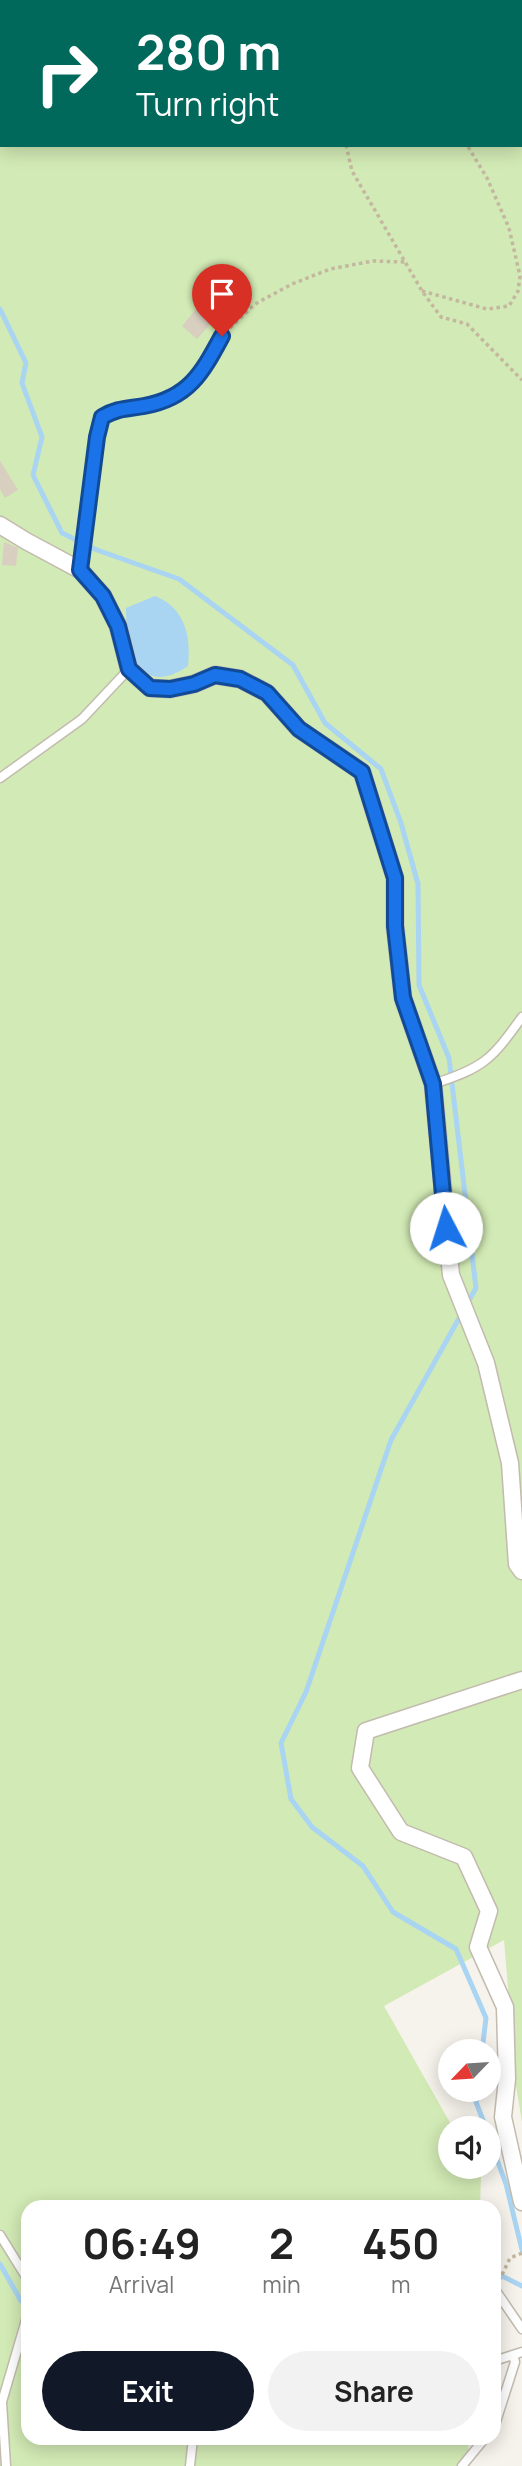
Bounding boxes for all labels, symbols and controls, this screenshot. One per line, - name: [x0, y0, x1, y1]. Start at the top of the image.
- text: 280 m: [136, 18, 281, 85]
- icon: right: [21, 28, 112, 119]
- text: Turn right: [136, 82, 279, 126]
- pin: [192, 264, 252, 336]
- icon: arrive: [203, 275, 241, 313]
- position arrow: [409, 1191, 483, 1265]
- north arrow: [438, 2039, 500, 2102]
- map controls: [438, 2039, 501, 2179]
- button: sound: [438, 2116, 501, 2179]
- text: 06:49: [82, 2214, 201, 2272]
- text: 2: [269, 2214, 294, 2272]
- text: 450: [362, 2214, 440, 2272]
- text: Arrival: [109, 2268, 174, 2300]
- text: min: [262, 2268, 301, 2300]
- text: m: [391, 2268, 411, 2300]
- button: Exit: [42, 2351, 254, 2431]
- button: Share: [268, 2351, 480, 2431]

